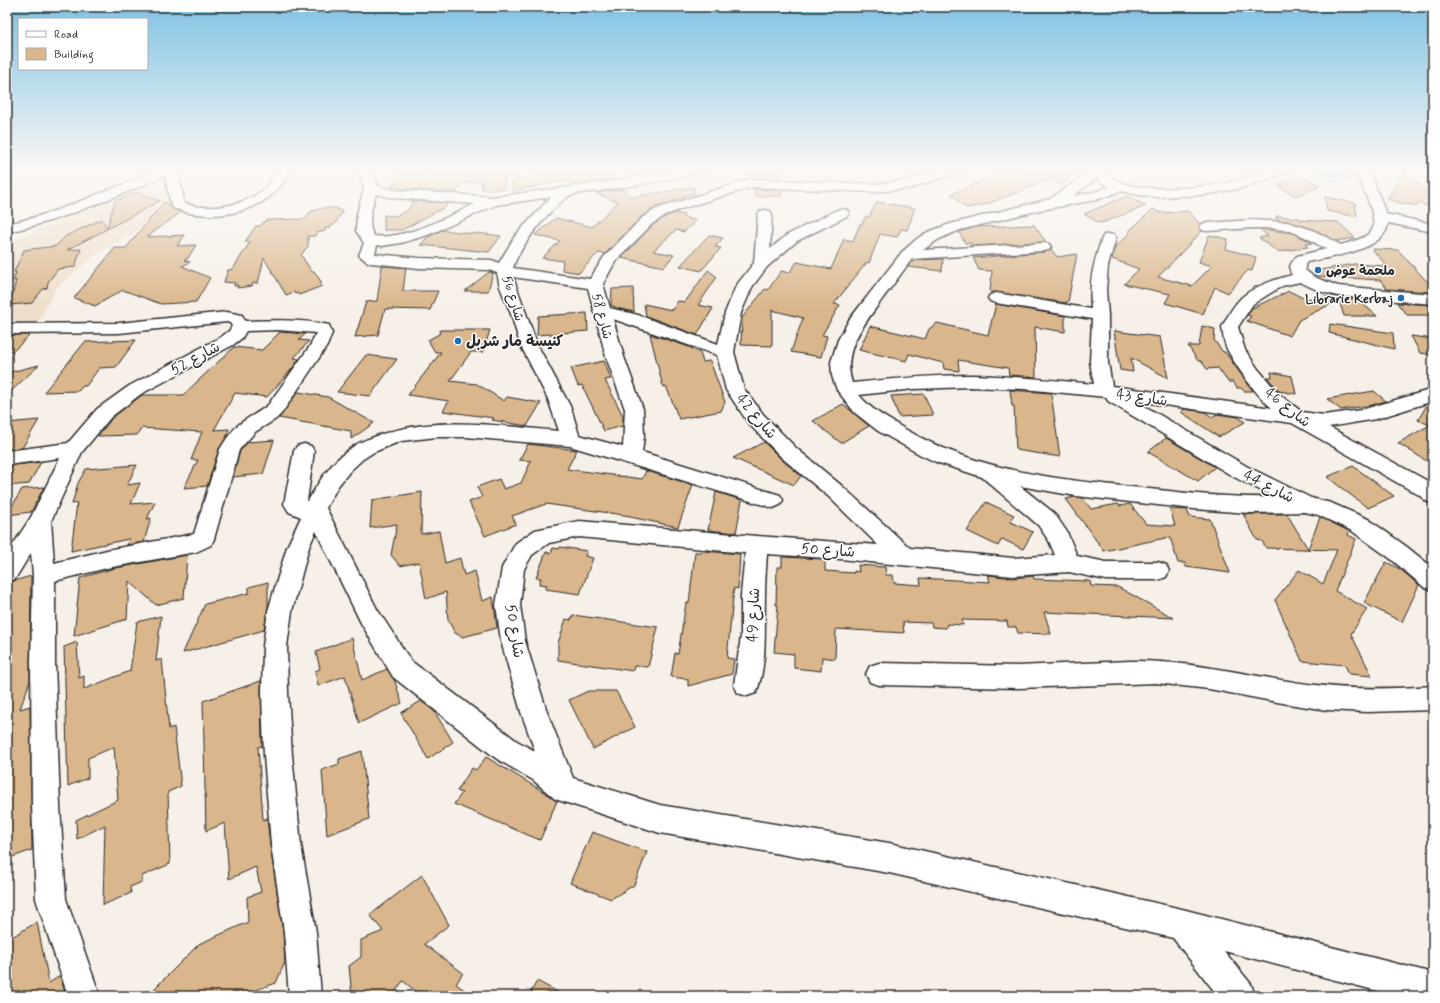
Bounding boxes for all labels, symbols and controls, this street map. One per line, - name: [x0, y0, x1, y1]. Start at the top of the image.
- legend: [18, 18, 148, 70]
- text: Road: [54, 27, 78, 43]
- text: Building: [54, 47, 94, 64]
- place label: ملحمة عوض: [1326, 263, 1395, 280]
- marker: ملحمة عوض: [1313, 265, 1323, 275]
- street label: شارع 56: [498, 274, 528, 323]
- place label: Librarie Kerbaj: [1305, 291, 1394, 308]
- street label: شارع 58: [587, 292, 616, 341]
- marker: Librarie Kerbaj: [1396, 293, 1406, 303]
- place label: كنيسة مار شربل: [466, 332, 564, 352]
- marker: كنيسة مار شربل: [453, 336, 463, 346]
- street label: شارع 52: [167, 338, 224, 380]
- street label: شارع 46: [1260, 383, 1314, 432]
- street label: شارع 43: [1115, 384, 1169, 411]
- street label: شارع 42: [731, 390, 781, 443]
- street label: شارع 44: [1240, 466, 1297, 508]
- street label: شارع 50: [800, 539, 856, 563]
- street label: شارع 49: [743, 587, 765, 643]
- street label: شارع 50: [500, 603, 528, 659]

